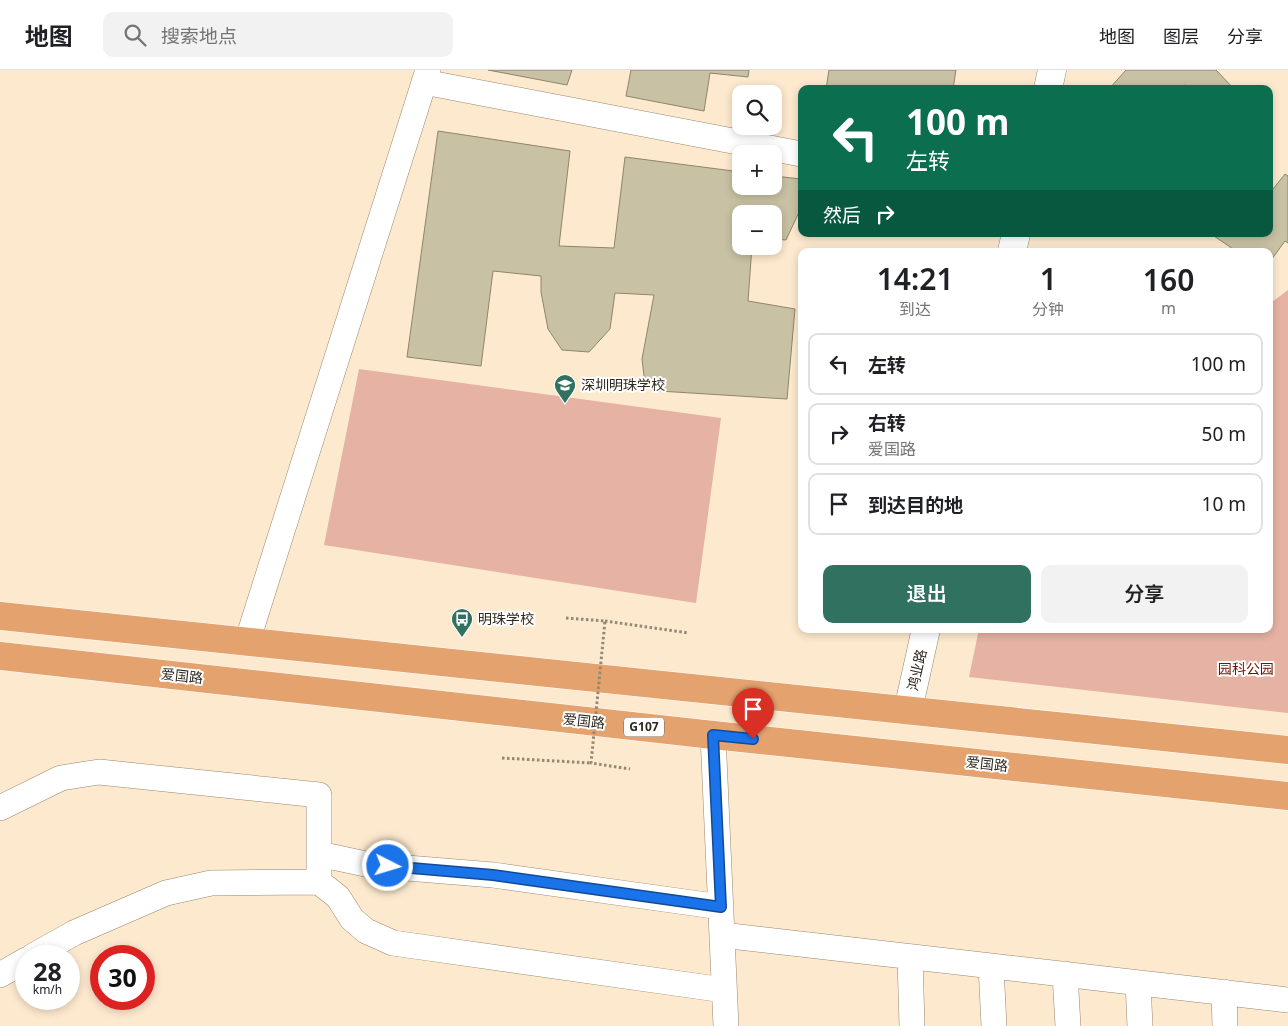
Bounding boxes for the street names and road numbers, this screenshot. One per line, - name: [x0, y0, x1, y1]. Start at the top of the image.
- street label: 鸿业路: [903, 647, 930, 692]
- street label: 爱国路: [160, 664, 204, 687]
- street label: 爱国路: [562, 709, 606, 732]
- road number: G107: [624, 718, 664, 736]
- street label: 爱国路: [965, 752, 1009, 775]

